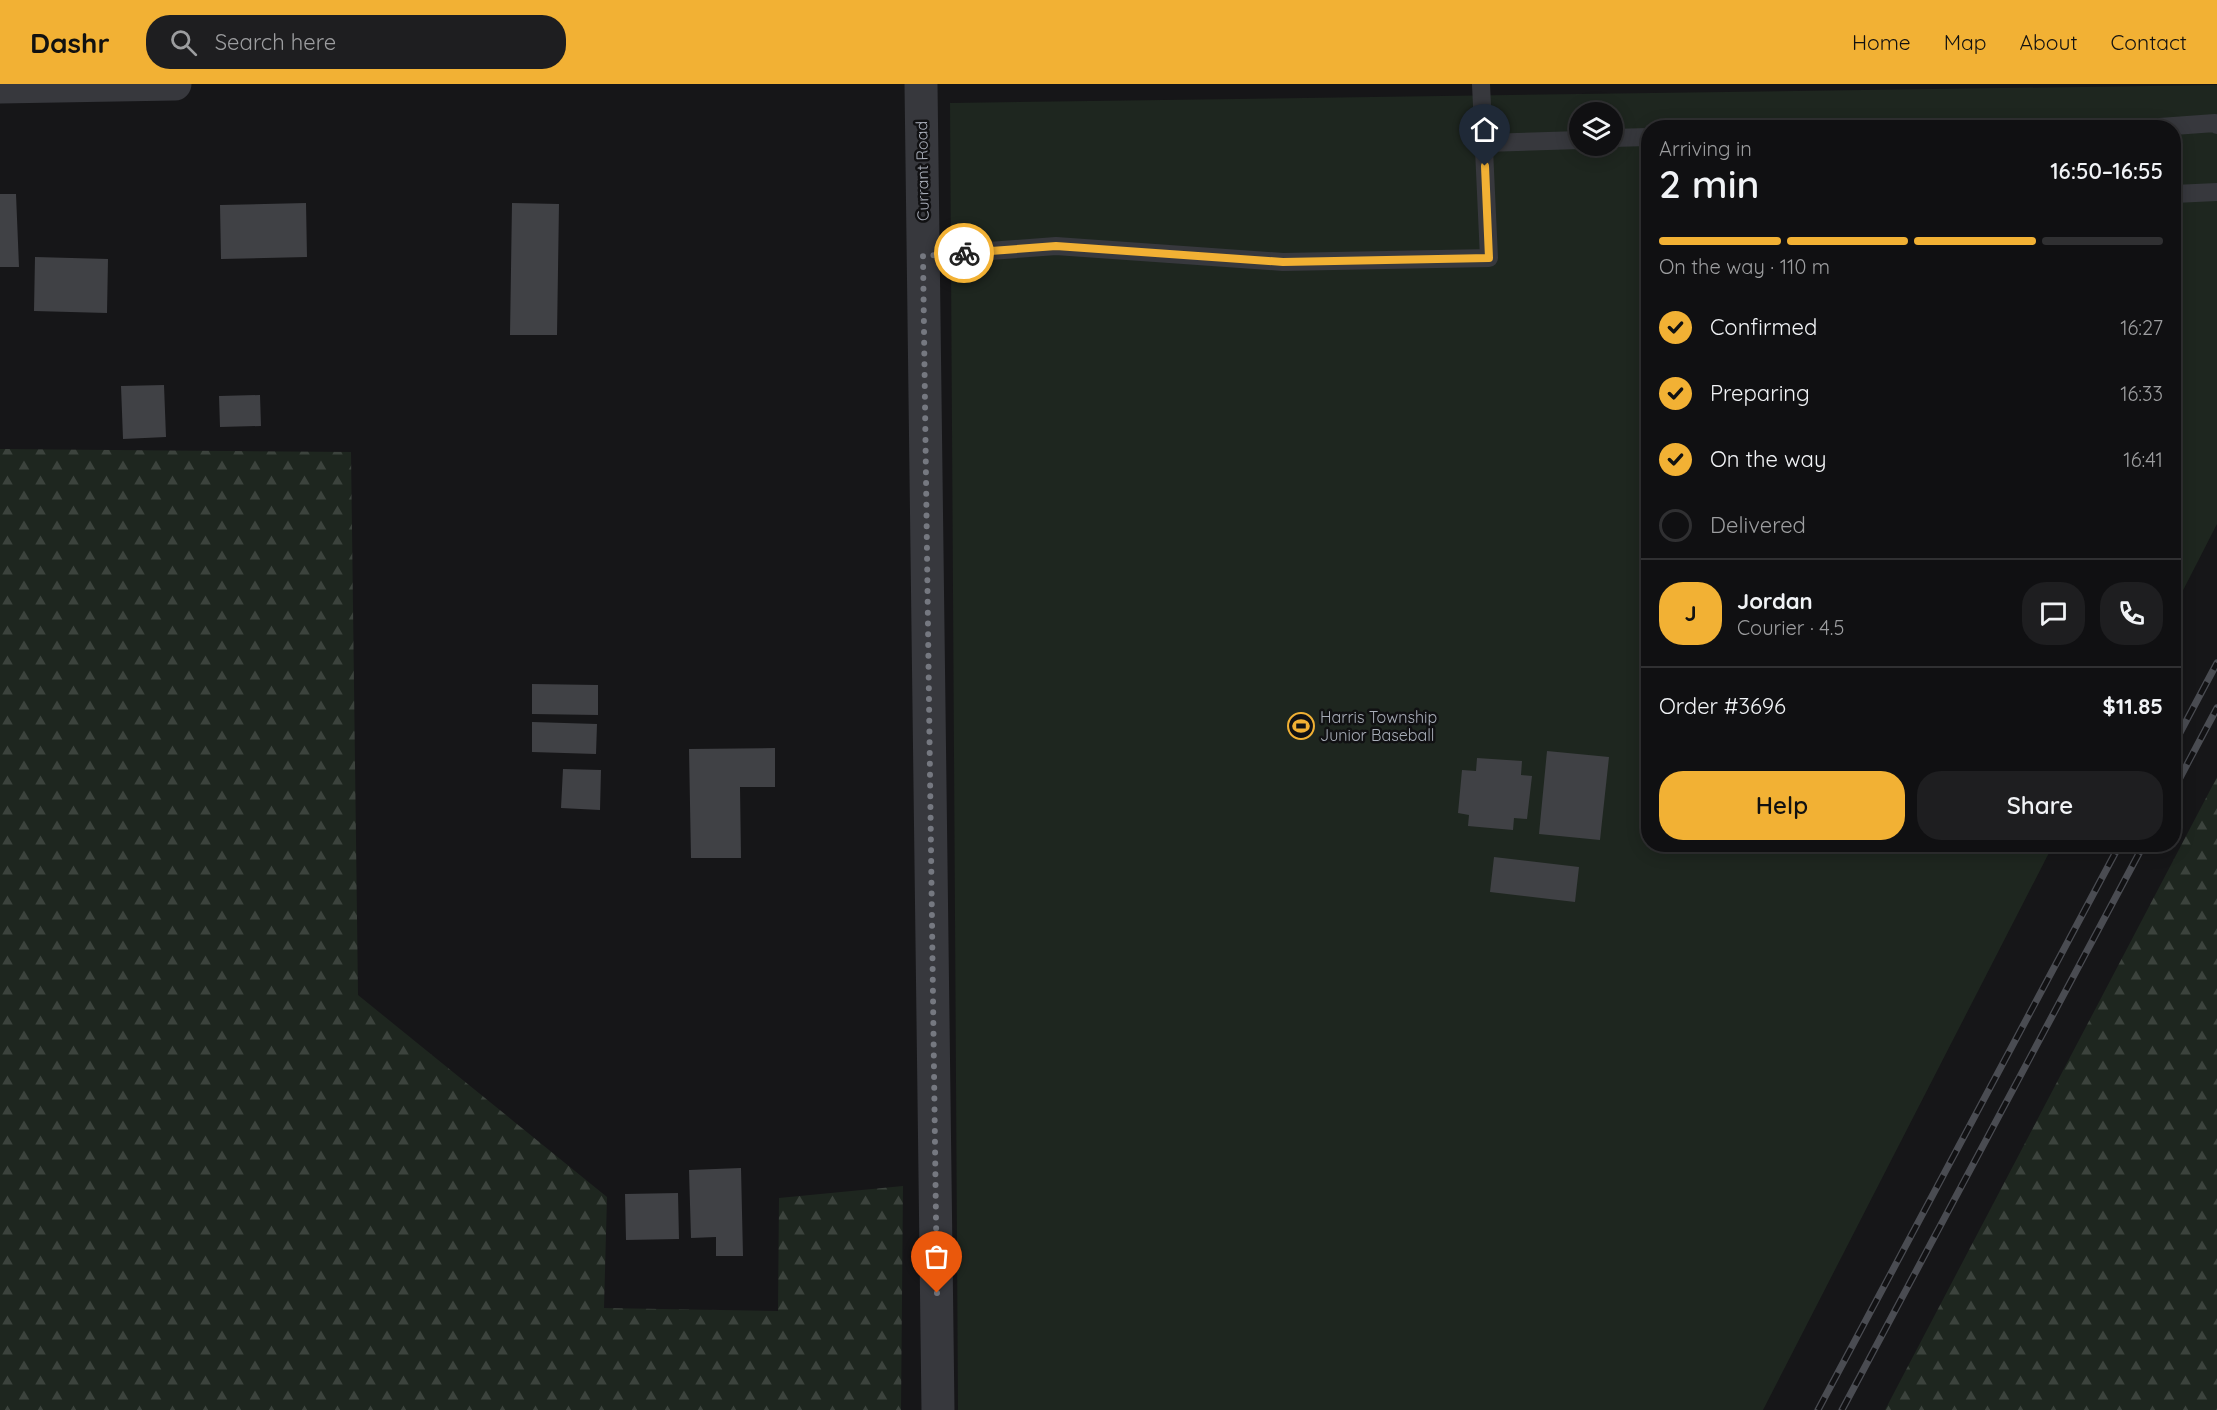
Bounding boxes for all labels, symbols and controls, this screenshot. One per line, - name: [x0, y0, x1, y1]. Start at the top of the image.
- search box: [146, 15, 566, 69]
- text: Dashr: [30, 25, 110, 60]
- icon: search: [167, 26, 200, 59]
- text: Search here: [215, 28, 336, 56]
- text: Home: [1852, 29, 1911, 55]
- text: Map: [1944, 29, 1987, 55]
- text: About: [2020, 29, 2078, 55]
- text: Contact: [2111, 29, 2187, 55]
- map controls: [1569, 102, 1623, 156]
- button: layers: [1569, 102, 1623, 156]
- pin: [1459, 104, 1510, 166]
- icon: home: [1468, 113, 1501, 146]
- street label: Currant Road: [911, 121, 933, 221]
- text: Arriving in: [1659, 136, 1752, 161]
- text: 16:50–16:55: [2050, 157, 2163, 185]
- text: 2 min: [1659, 159, 1760, 208]
- courier: [934, 223, 994, 283]
- icon: bike: [948, 237, 981, 270]
- text: On the way · 110 m: [1659, 254, 1830, 279]
- icon: check: [1659, 311, 1692, 344]
- text: Confirmed: [1710, 313, 1817, 341]
- text: 16:27: [2120, 315, 2163, 340]
- icon: check: [1659, 377, 1692, 410]
- text: Preparing: [1710, 379, 1810, 407]
- text: 16:33: [2120, 381, 2163, 406]
- icon: check: [1659, 443, 1692, 476]
- text: On the way: [1710, 445, 1826, 473]
- text: 16:41: [2123, 447, 2163, 472]
- text: Delivered: [1710, 511, 1806, 539]
- button: chat: [2022, 582, 2085, 645]
- button: phone: [2100, 582, 2163, 645]
- text: Jordan: [1737, 587, 1813, 615]
- text: J: [1684, 599, 1697, 627]
- text: Courier · 4.5: [1737, 615, 1844, 640]
- text: Order #3696: [1659, 692, 1786, 720]
- text: $11.85: [2103, 692, 2163, 720]
- place label: Harris Township Junior Baseball: [1320, 707, 1437, 745]
- sports icon: Harris Township Junior Baseball: [1286, 711, 1316, 741]
- button: Help: [1659, 771, 1905, 840]
- button: Share: [1917, 771, 2163, 840]
- pin: [911, 1231, 962, 1293]
- icon: bag: [920, 1240, 953, 1273]

